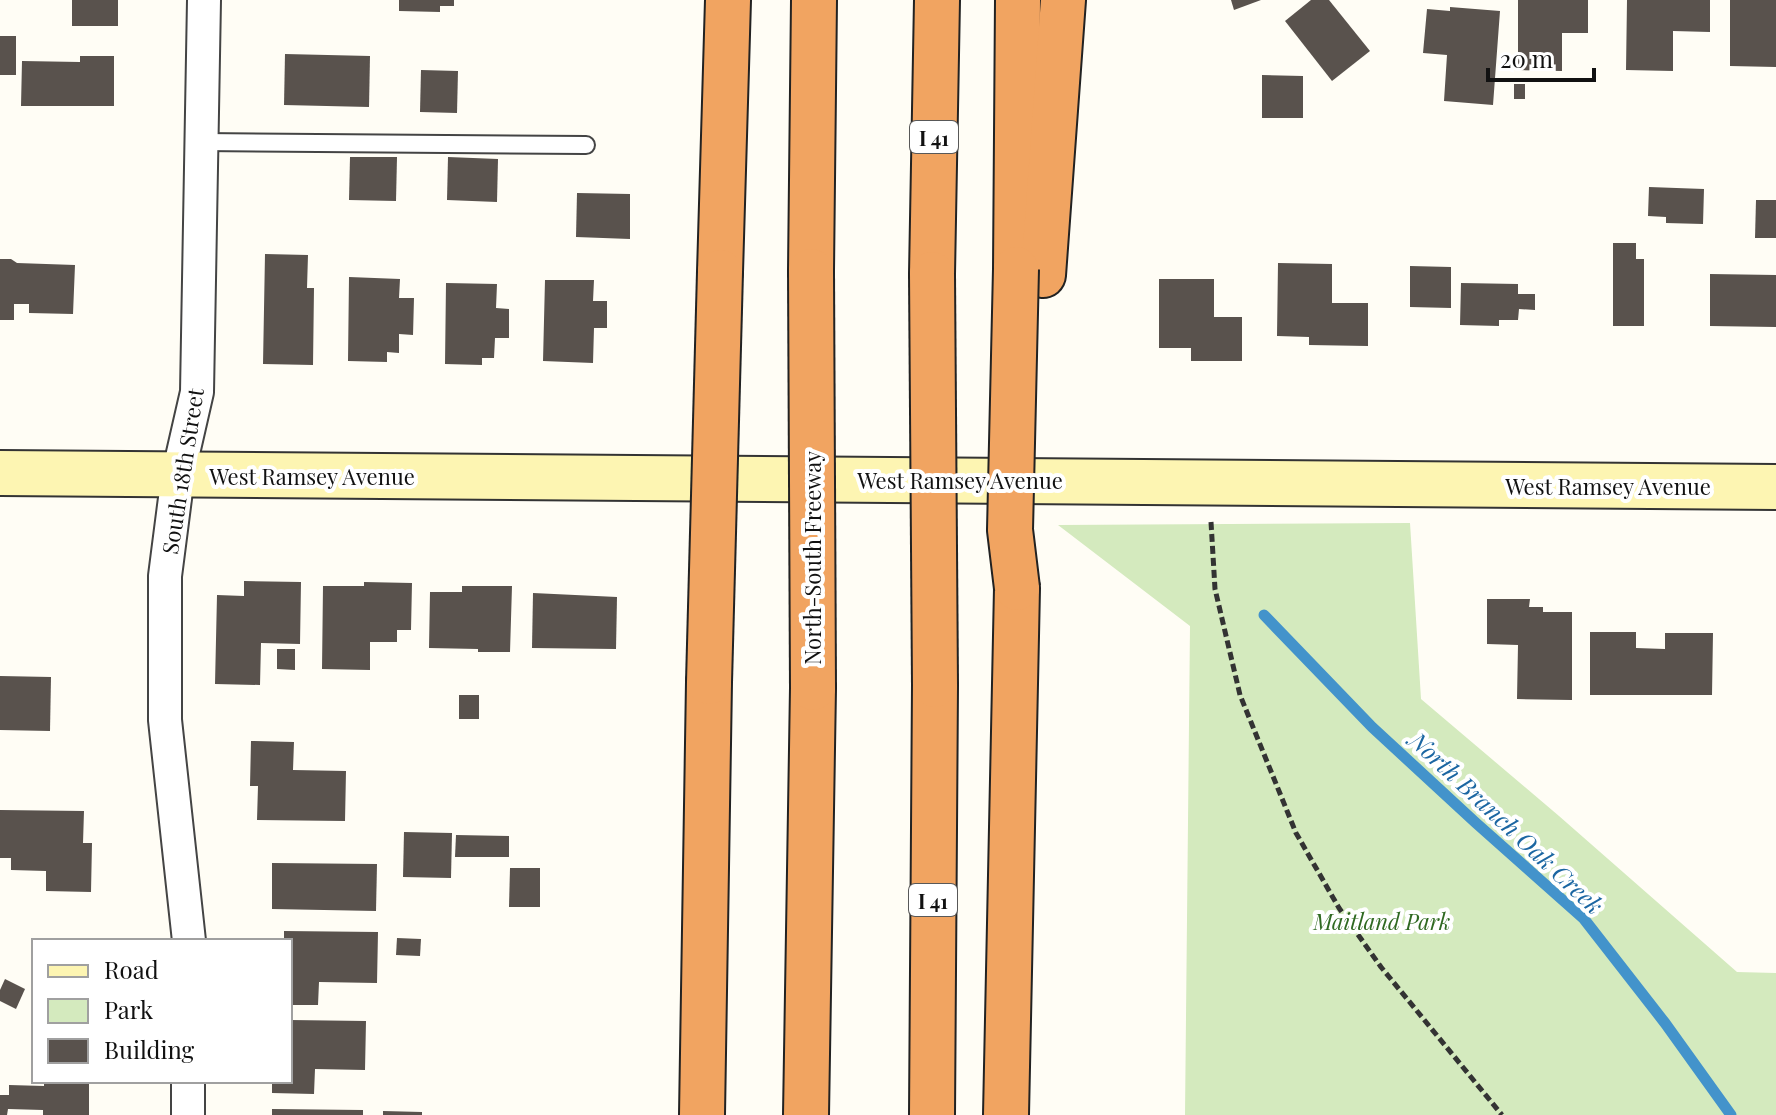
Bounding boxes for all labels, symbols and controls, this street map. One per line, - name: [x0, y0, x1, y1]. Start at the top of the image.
- scale bar: [1488, 32, 1594, 82]
- text: 20 m: [1500, 42, 1553, 74]
- road number: I 41: [910, 121, 958, 153]
- street label: South 18th Street: [154, 385, 210, 556]
- street label: North-South Freeway: [797, 451, 827, 665]
- street label: West Ramsey Avenue: [208, 461, 415, 491]
- street label: West Ramsey Avenue: [856, 465, 1063, 495]
- street label: West Ramsey Avenue: [1504, 471, 1711, 501]
- water label: North Branch Oak Creek: [1402, 722, 1611, 920]
- road number: I 41: [909, 884, 957, 916]
- park label: Maitland Park: [1313, 906, 1450, 936]
- legend: [32, 939, 292, 1083]
- text: Road: [104, 953, 159, 985]
- text: Park: [104, 993, 154, 1025]
- text: Building: [104, 1033, 195, 1065]

